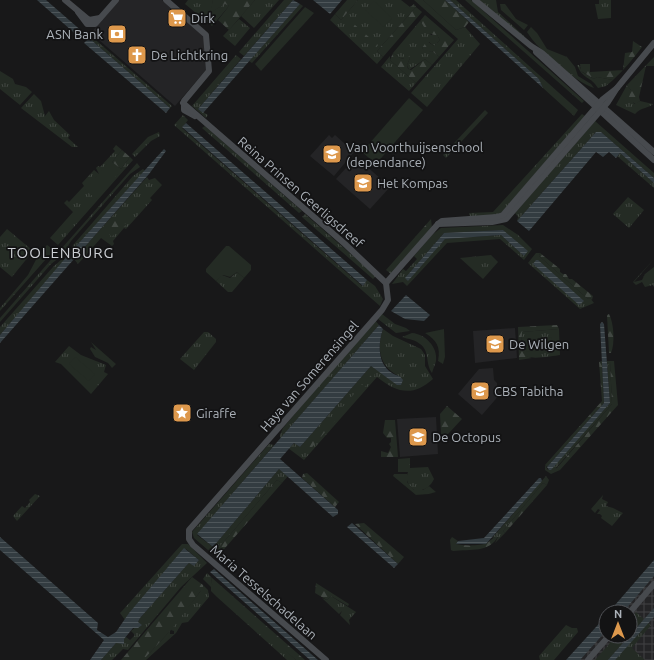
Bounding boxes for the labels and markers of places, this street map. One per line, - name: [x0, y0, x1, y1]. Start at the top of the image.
- supermarket icon: Dirk: [166, 7, 188, 29]
- place label: Dirk: [191, 11, 215, 25]
- bank icon: ASN Bank: [106, 23, 128, 45]
- place label: ASN Bank: [46, 27, 103, 41]
- church icon: De Lichtkring: [126, 44, 148, 66]
- place label: De Lichtkring: [151, 48, 228, 62]
- place label: Van Voorthuijsenschool (dependance): [346, 140, 484, 170]
- school or university icon: Van Voorthuijsenschool (dependance): [321, 143, 343, 165]
- school or university icon: Het Kompas: [352, 172, 374, 194]
- place label: Het Kompas: [377, 176, 448, 190]
- school or university icon: De Wilgen: [484, 333, 506, 355]
- place label: De Wilgen: [509, 337, 569, 351]
- school or university icon: CBS Tabitha: [469, 380, 491, 402]
- place label: CBS Tabitha: [494, 384, 563, 398]
- place icon: Giraffe: [171, 402, 193, 424]
- place label: Giraffe: [196, 406, 236, 420]
- school or university icon: De Octopus: [407, 426, 429, 448]
- place label: De Octopus: [432, 430, 501, 444]

